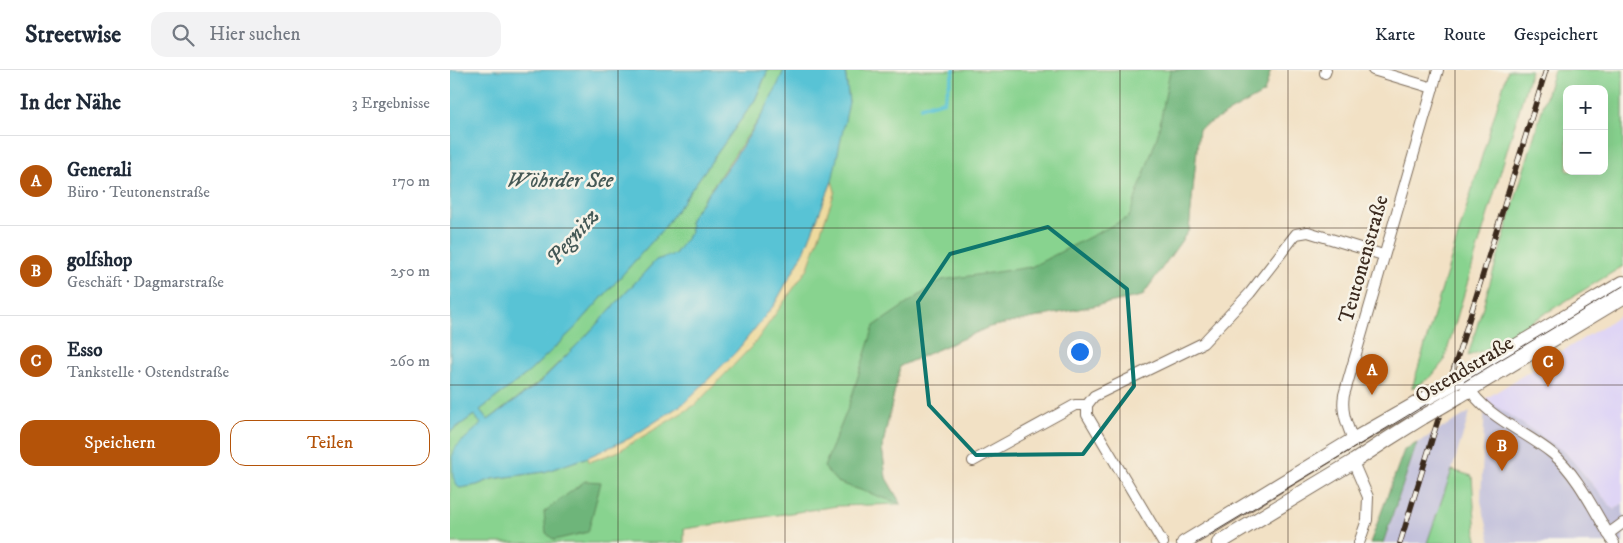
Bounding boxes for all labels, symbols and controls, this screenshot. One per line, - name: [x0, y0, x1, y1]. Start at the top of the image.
- search box: [151, 12, 501, 57]
- text: Streetwise: [25, 20, 121, 50]
- icon: search: [169, 21, 197, 49]
- text: Hier suchen: [209, 23, 300, 46]
- text: Karte: [1375, 24, 1415, 46]
- text: Route: [1443, 24, 1486, 46]
- text: Gespeichert: [1514, 24, 1598, 46]
- map controls: [1563, 85, 1608, 175]
- button: +: [1563, 85, 1608, 130]
- text: In der Nähe: [20, 90, 121, 116]
- text: 3 Ergebnisse: [352, 93, 430, 113]
- button: −: [1563, 130, 1608, 175]
- text: Generali: [67, 159, 132, 182]
- water label: Wöhrder See: [507, 167, 614, 194]
- text: A: [31, 171, 41, 191]
- text: 170 m: [392, 171, 430, 191]
- text: Büro · Teutonenstraße: [67, 182, 210, 202]
- street label: Teutonenstraße: [1333, 192, 1395, 326]
- water label: Pegnitz: [541, 203, 606, 271]
- text: golfshop: [67, 249, 132, 272]
- text: B: [31, 261, 41, 281]
- text: 250 m: [390, 261, 430, 281]
- text: Geschäft · Dagmarstraße: [67, 272, 224, 292]
- street label: Ostendstraße: [1410, 330, 1519, 409]
- text: Esso: [67, 339, 102, 362]
- your location: [1067, 339, 1093, 365]
- pin: C: [1532, 346, 1564, 387]
- text: C: [31, 351, 41, 371]
- text: 260 m: [390, 351, 430, 371]
- pin: A: [1356, 354, 1388, 395]
- text: Tankstelle · Ostendstraße: [67, 362, 229, 382]
- button: Speichern: [20, 420, 220, 466]
- button: Teilen: [230, 420, 430, 466]
- pin: B: [1486, 430, 1518, 471]

